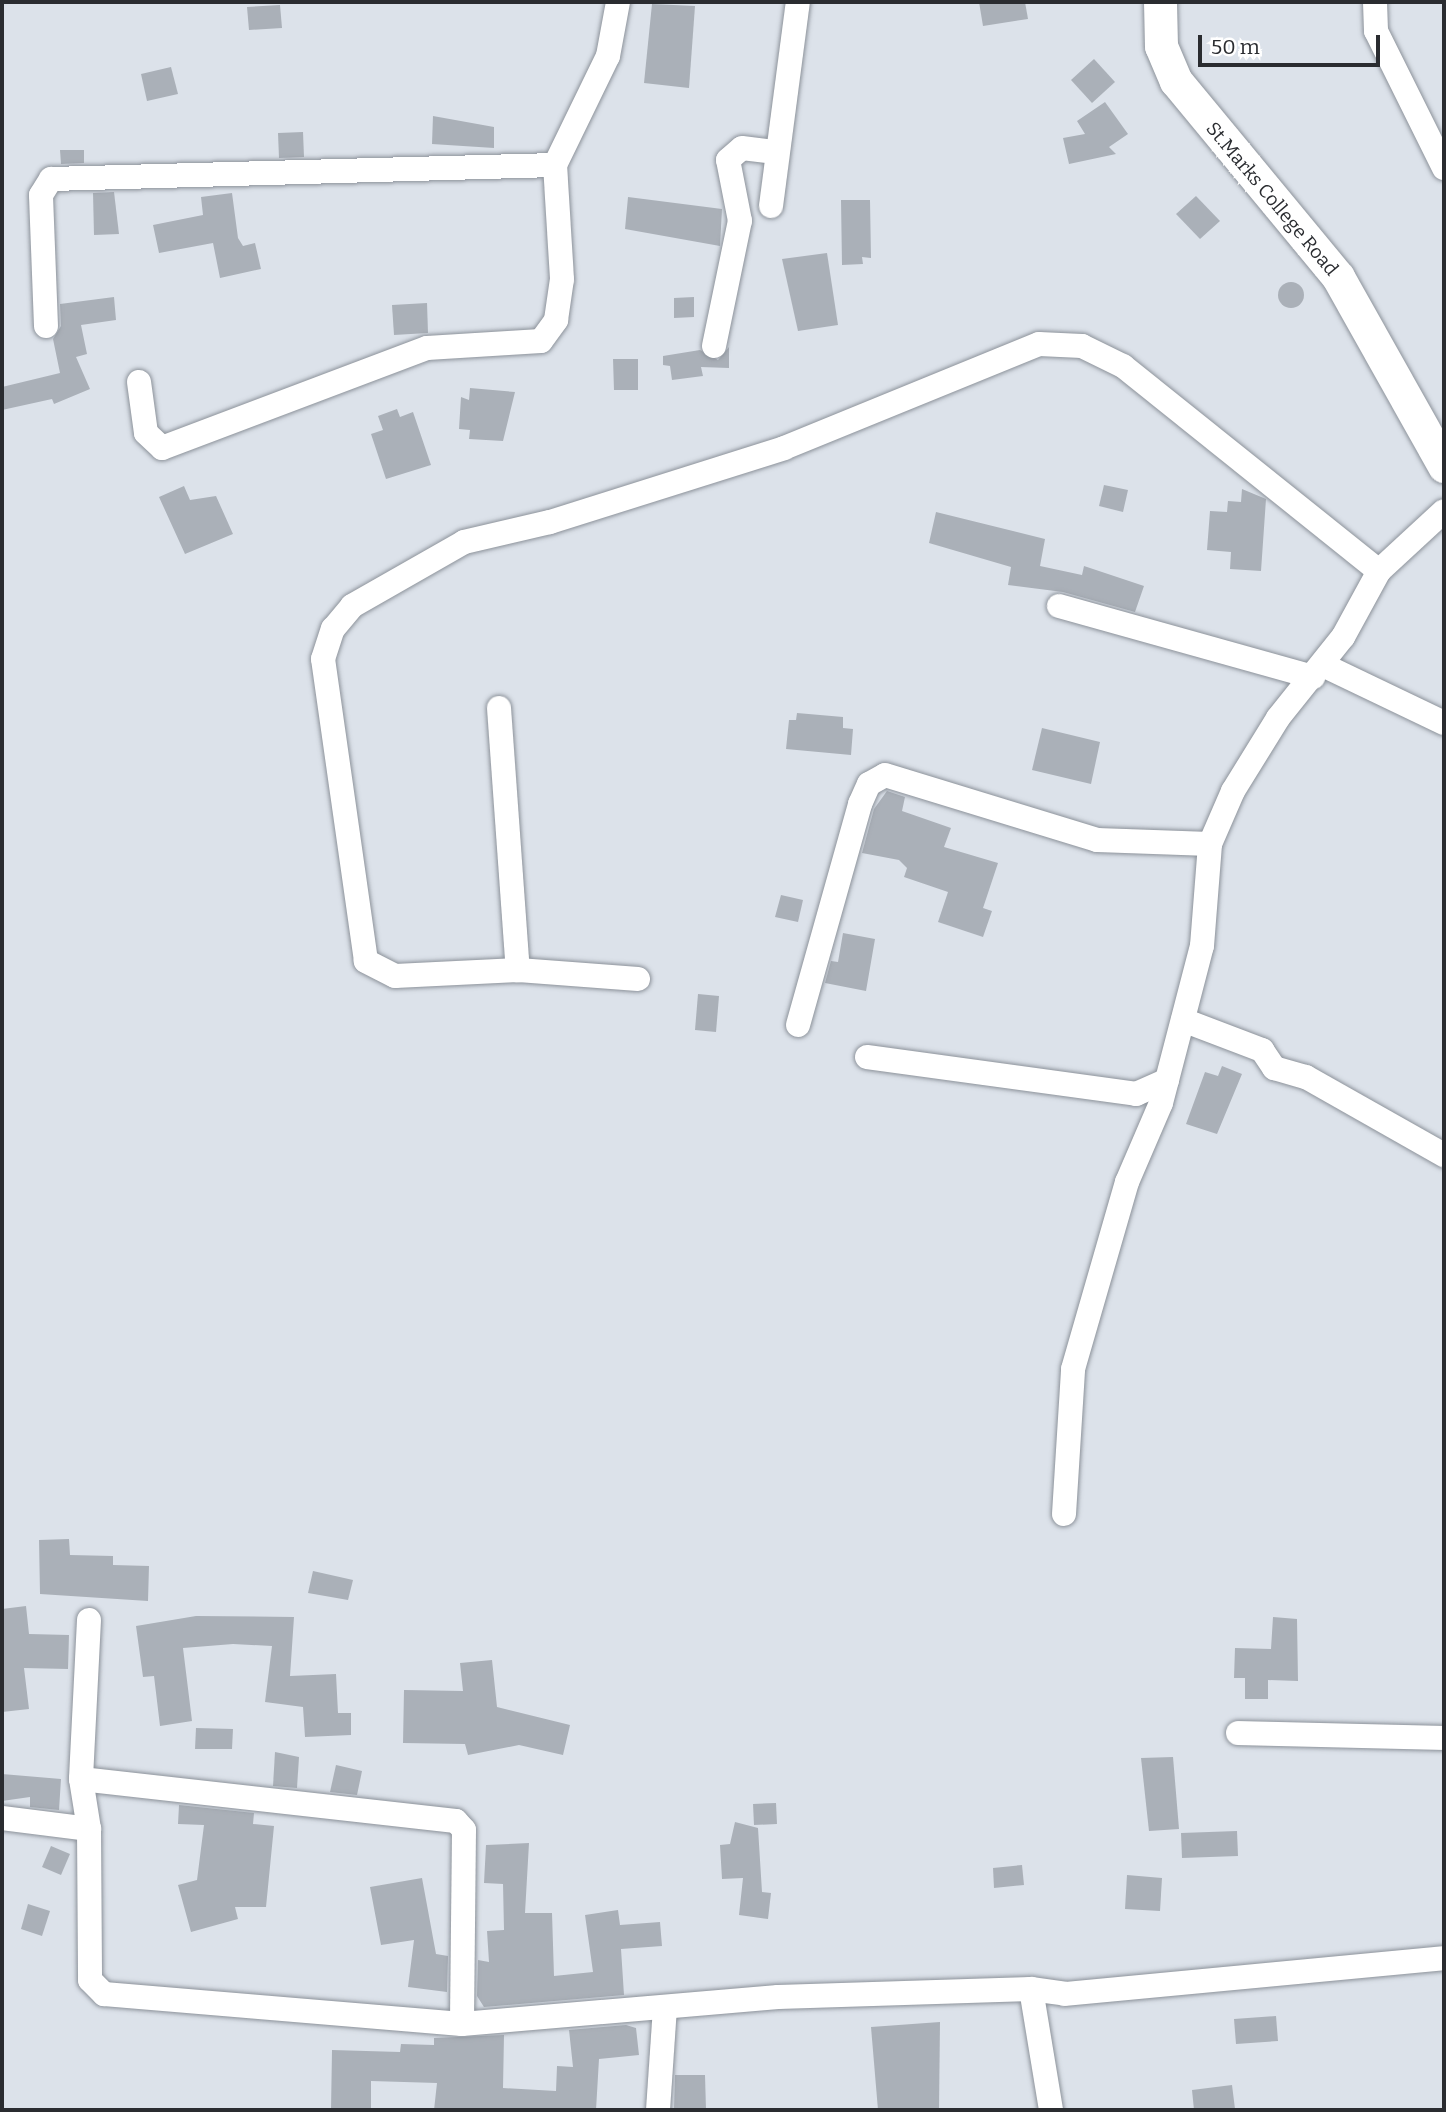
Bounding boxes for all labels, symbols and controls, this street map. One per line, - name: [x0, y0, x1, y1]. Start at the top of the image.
- scale bar: [1201, 21, 1383, 65]
- text: 50 m: [1211, 34, 1260, 60]
- street label: St.Marks College Road: [1201, 118, 1343, 280]

